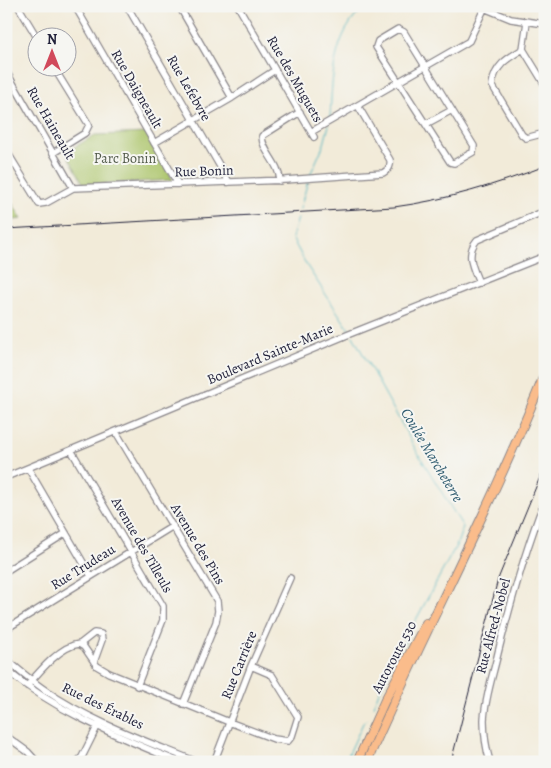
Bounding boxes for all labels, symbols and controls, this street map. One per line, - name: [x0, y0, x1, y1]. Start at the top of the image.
- north arrow: [28, 28, 78, 78]
- text: N: [47, 30, 57, 49]
- street label: Rue des Muguets: [262, 32, 328, 126]
- street label: Rue Daigneault: [107, 46, 167, 132]
- street label: Rue Lefebvre: [162, 51, 216, 125]
- street label: Rue Haineault: [22, 83, 80, 163]
- park label: Parc Bonin: [94, 149, 157, 168]
- street label: Rue Bonin: [174, 160, 234, 182]
- street label: Boulevard Sainte-Marie: [204, 319, 336, 389]
- water label: Coulée Marcheterre: [396, 404, 468, 506]
- street label: Avenue des Tilleuls: [106, 493, 177, 596]
- street label: Avenue des Pins: [166, 499, 230, 588]
- street label: Rue Trudeau: [47, 539, 119, 594]
- street label: Rue Alfred-Nobel: [471, 576, 515, 676]
- street label: Autoroute 530: [366, 617, 421, 698]
- street label: Rue Carrière: [217, 628, 261, 702]
- street label: Rue des Érables: [59, 678, 147, 734]

